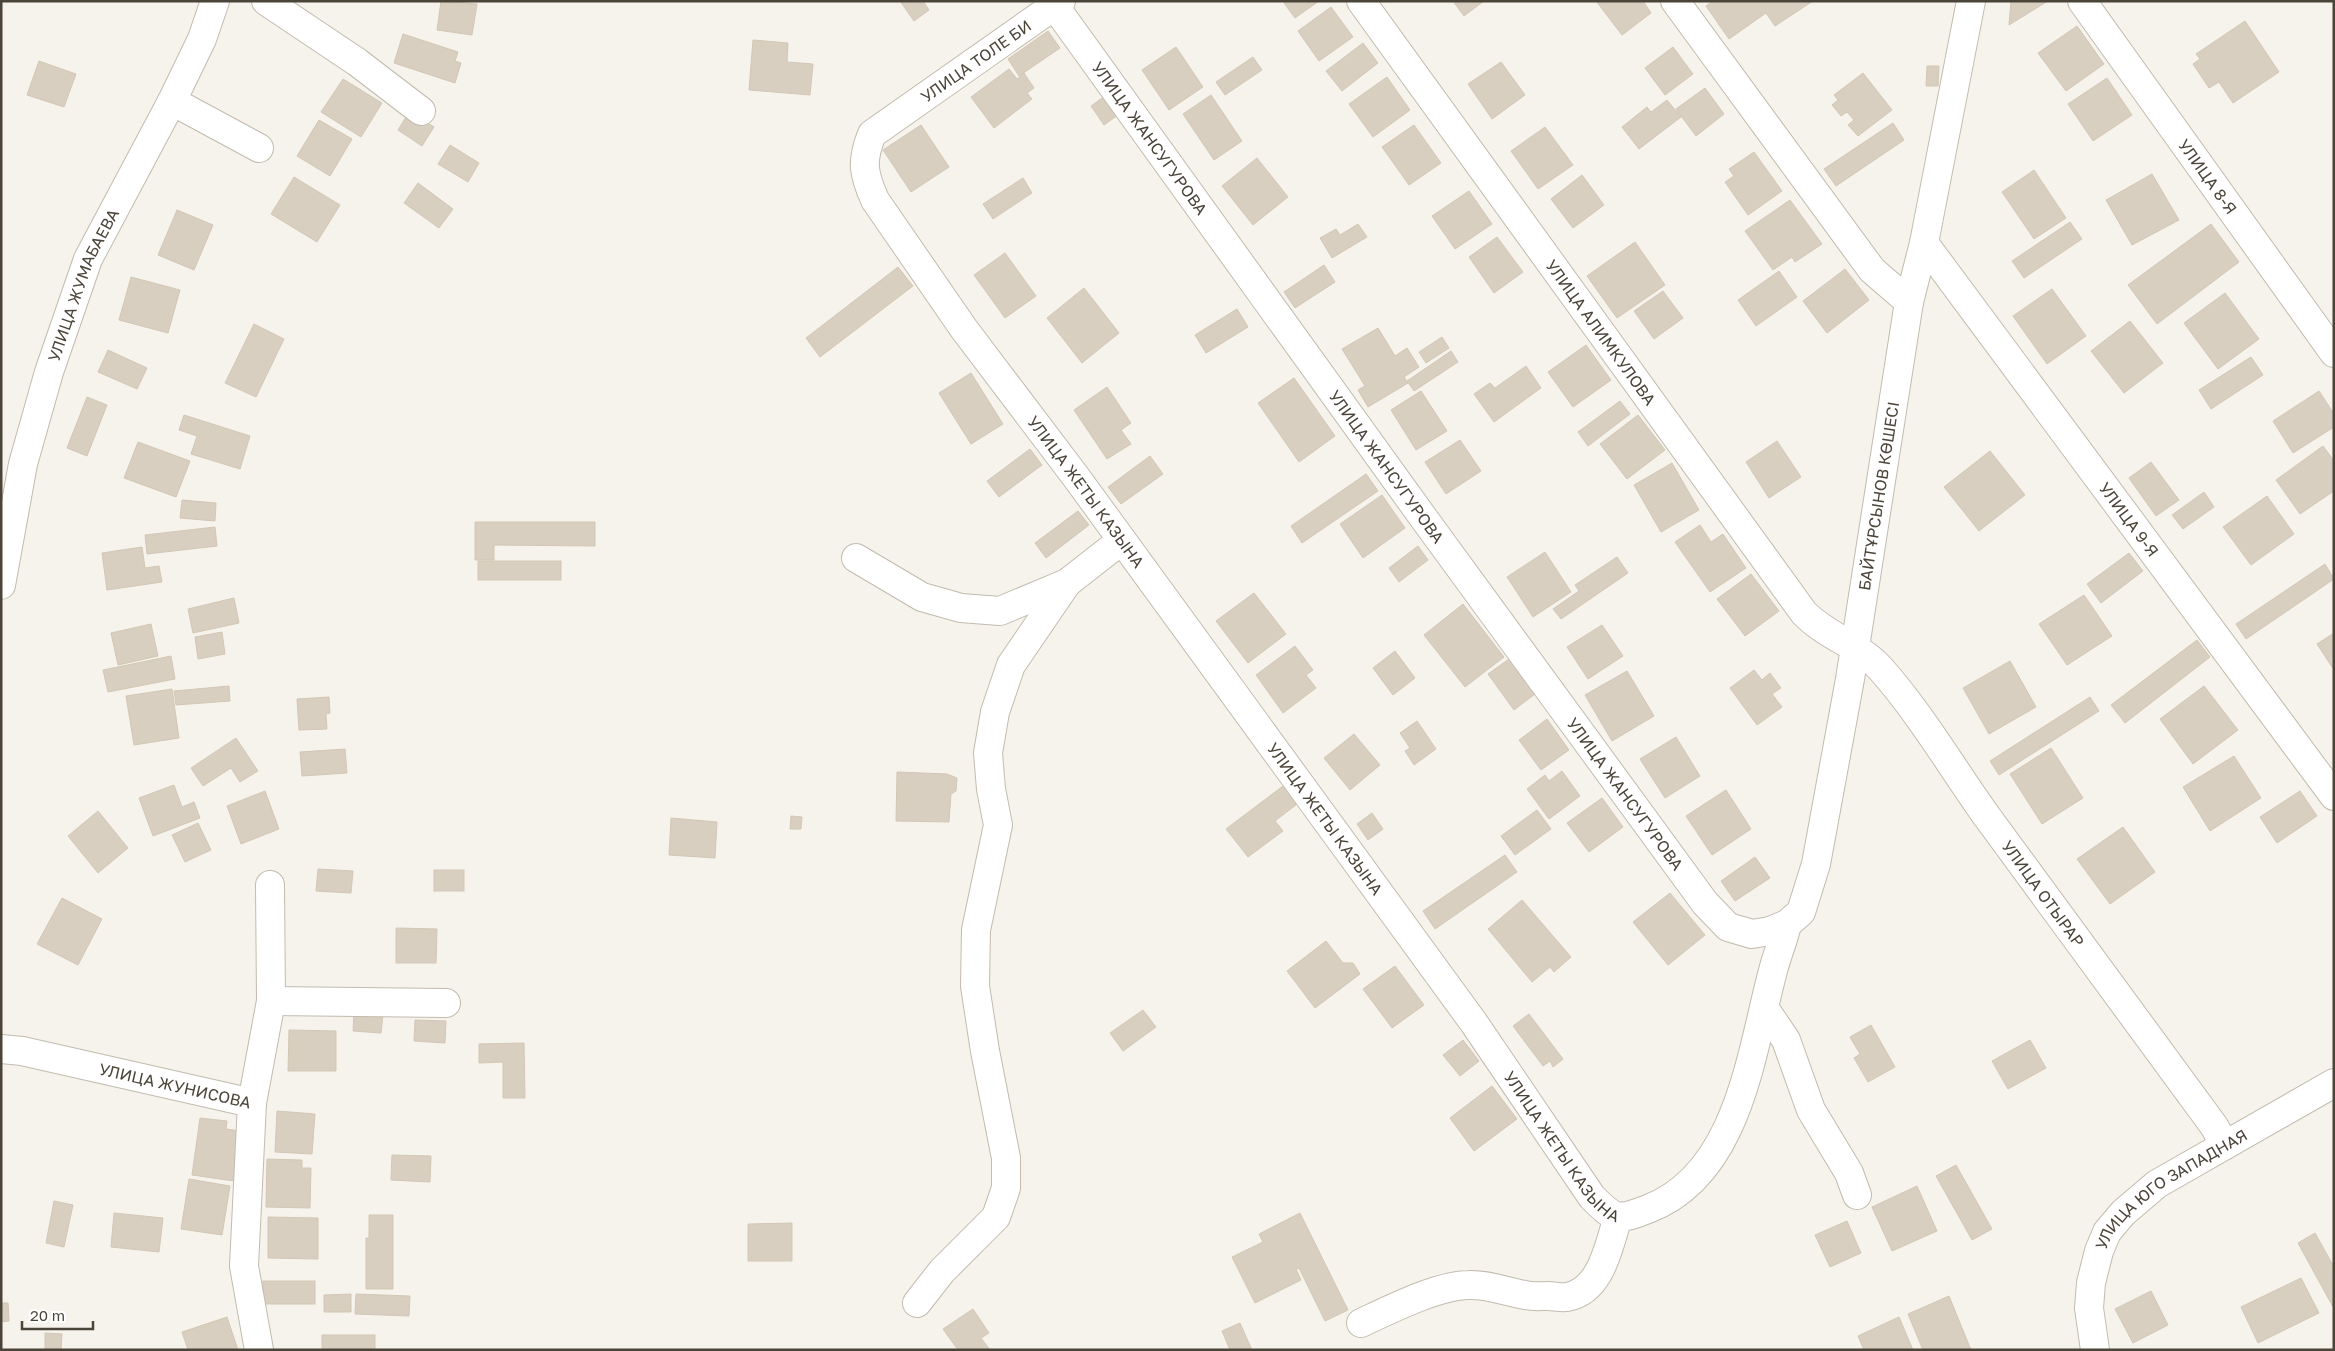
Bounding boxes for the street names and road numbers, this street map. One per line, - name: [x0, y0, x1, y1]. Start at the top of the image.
- street label: УЛИЦА ТОЛЕ БИ: [917, 15, 1035, 107]
- street label: УЛИЦА ЖАНСУГУРОВА: [1088, 58, 1212, 219]
- street label: УЛИЦА 8-Я: [2174, 135, 2241, 218]
- street label: УЛИЦА ЖУМАБАЕВА: [43, 205, 123, 364]
- street label: УЛИЦА АЛИМКУЛОВА: [1541, 256, 1660, 409]
- street label: УЛИЦА ЖАНСУГУРОВА: [1325, 386, 1449, 547]
- street label: БАЙТҰРСЫНОВ КӨШЕСІ: [1854, 400, 1903, 592]
- street label: УЛИЦА ЖЕТЫ КАЗЫНА: [1023, 412, 1149, 572]
- street label: УЛИЦА 9-Я: [2095, 478, 2163, 560]
- street label: УЛИЦА ЖАНСУГУРОВА: [1563, 714, 1688, 874]
- street label: УЛИЦА ЖЕТЫ КАЗЫНА: [1263, 739, 1387, 899]
- street label: УЛИЦА ОТЫРАР: [1998, 836, 2089, 951]
- street label: УЛИЦА ЖУНИСОВА: [97, 1059, 253, 1113]
- street label: УЛИЦА ЖЕТЫ КАЗЫНА: [1500, 1067, 1623, 1227]
- street label: УЛИЦА ЮГО ЗАПАДНАЯ: [2091, 1125, 2251, 1253]

